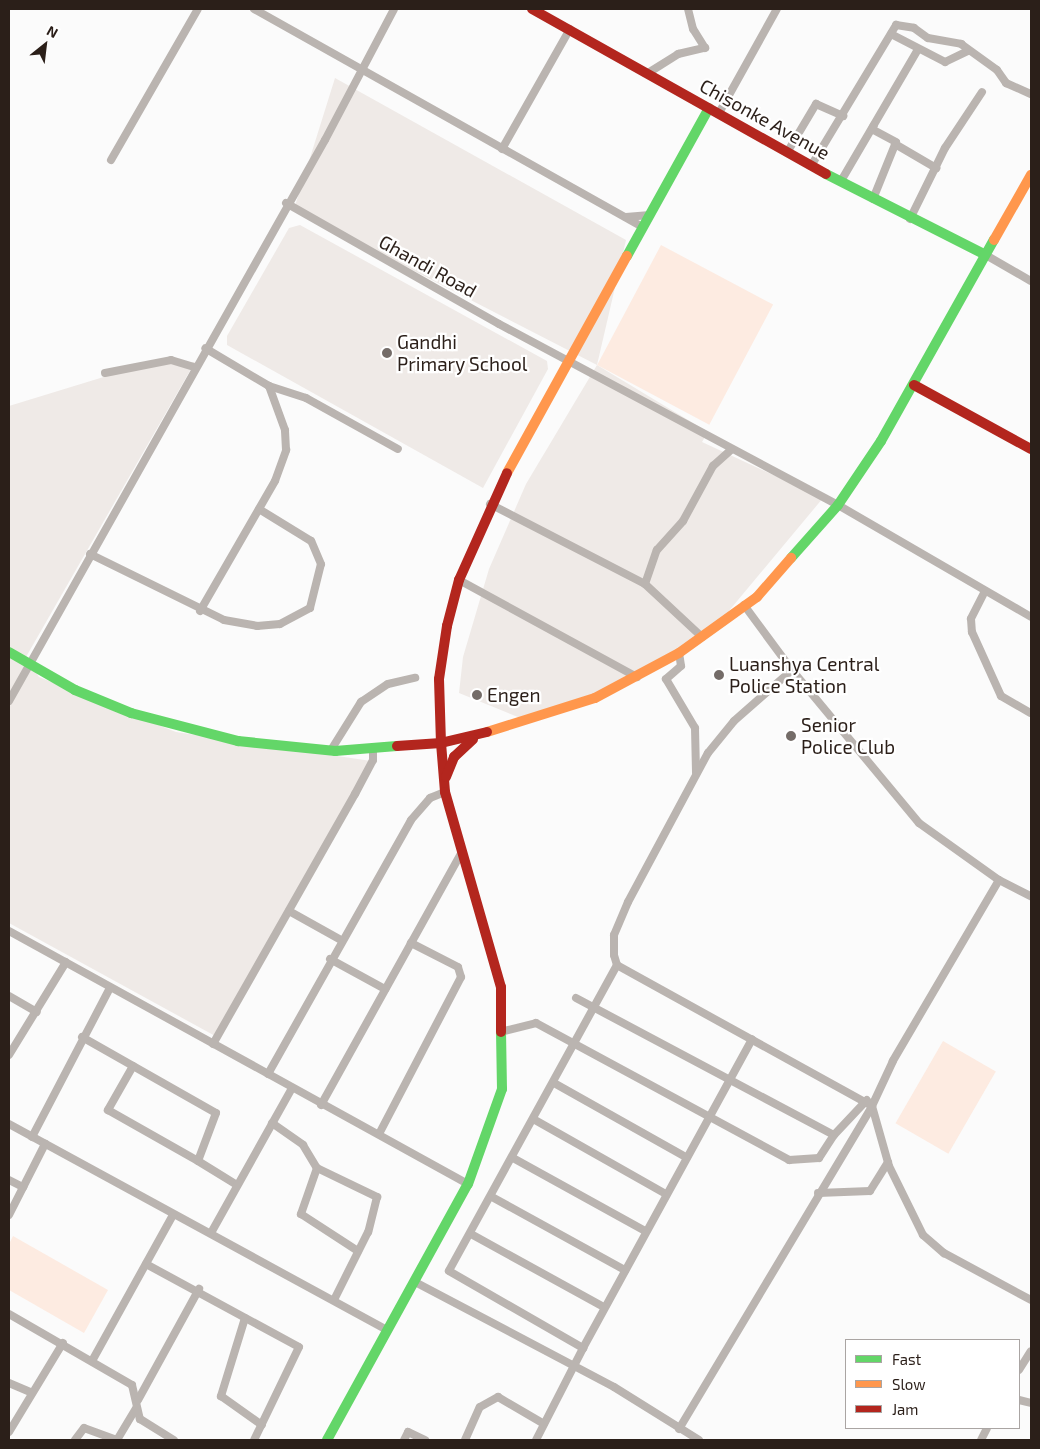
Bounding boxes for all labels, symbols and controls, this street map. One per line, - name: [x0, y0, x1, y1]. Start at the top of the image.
- north arrow: [20, 20, 70, 70]
- text: N: [44, 22, 61, 41]
- street label: Chisonke Avenue: [696, 74, 834, 164]
- street label: Ghandi Road: [375, 230, 481, 302]
- place label: Gandhi Primary School: [397, 331, 528, 375]
- marker: Gandhi Primary School: [381, 347, 393, 359]
- place label: Luanshya Central Police Station: [729, 653, 879, 697]
- marker: Luanshya Central Police Station: [713, 669, 725, 681]
- place label: Engen: [487, 684, 540, 706]
- marker: Engen: [471, 689, 483, 701]
- place label: Senior Police Club: [801, 714, 895, 758]
- marker: Senior Police Club: [785, 730, 797, 742]
- legend: [845, 1339, 1020, 1429]
- text: Fast: [892, 1350, 921, 1368]
- text: Slow: [892, 1375, 926, 1393]
- text: Jam: [892, 1400, 918, 1418]

